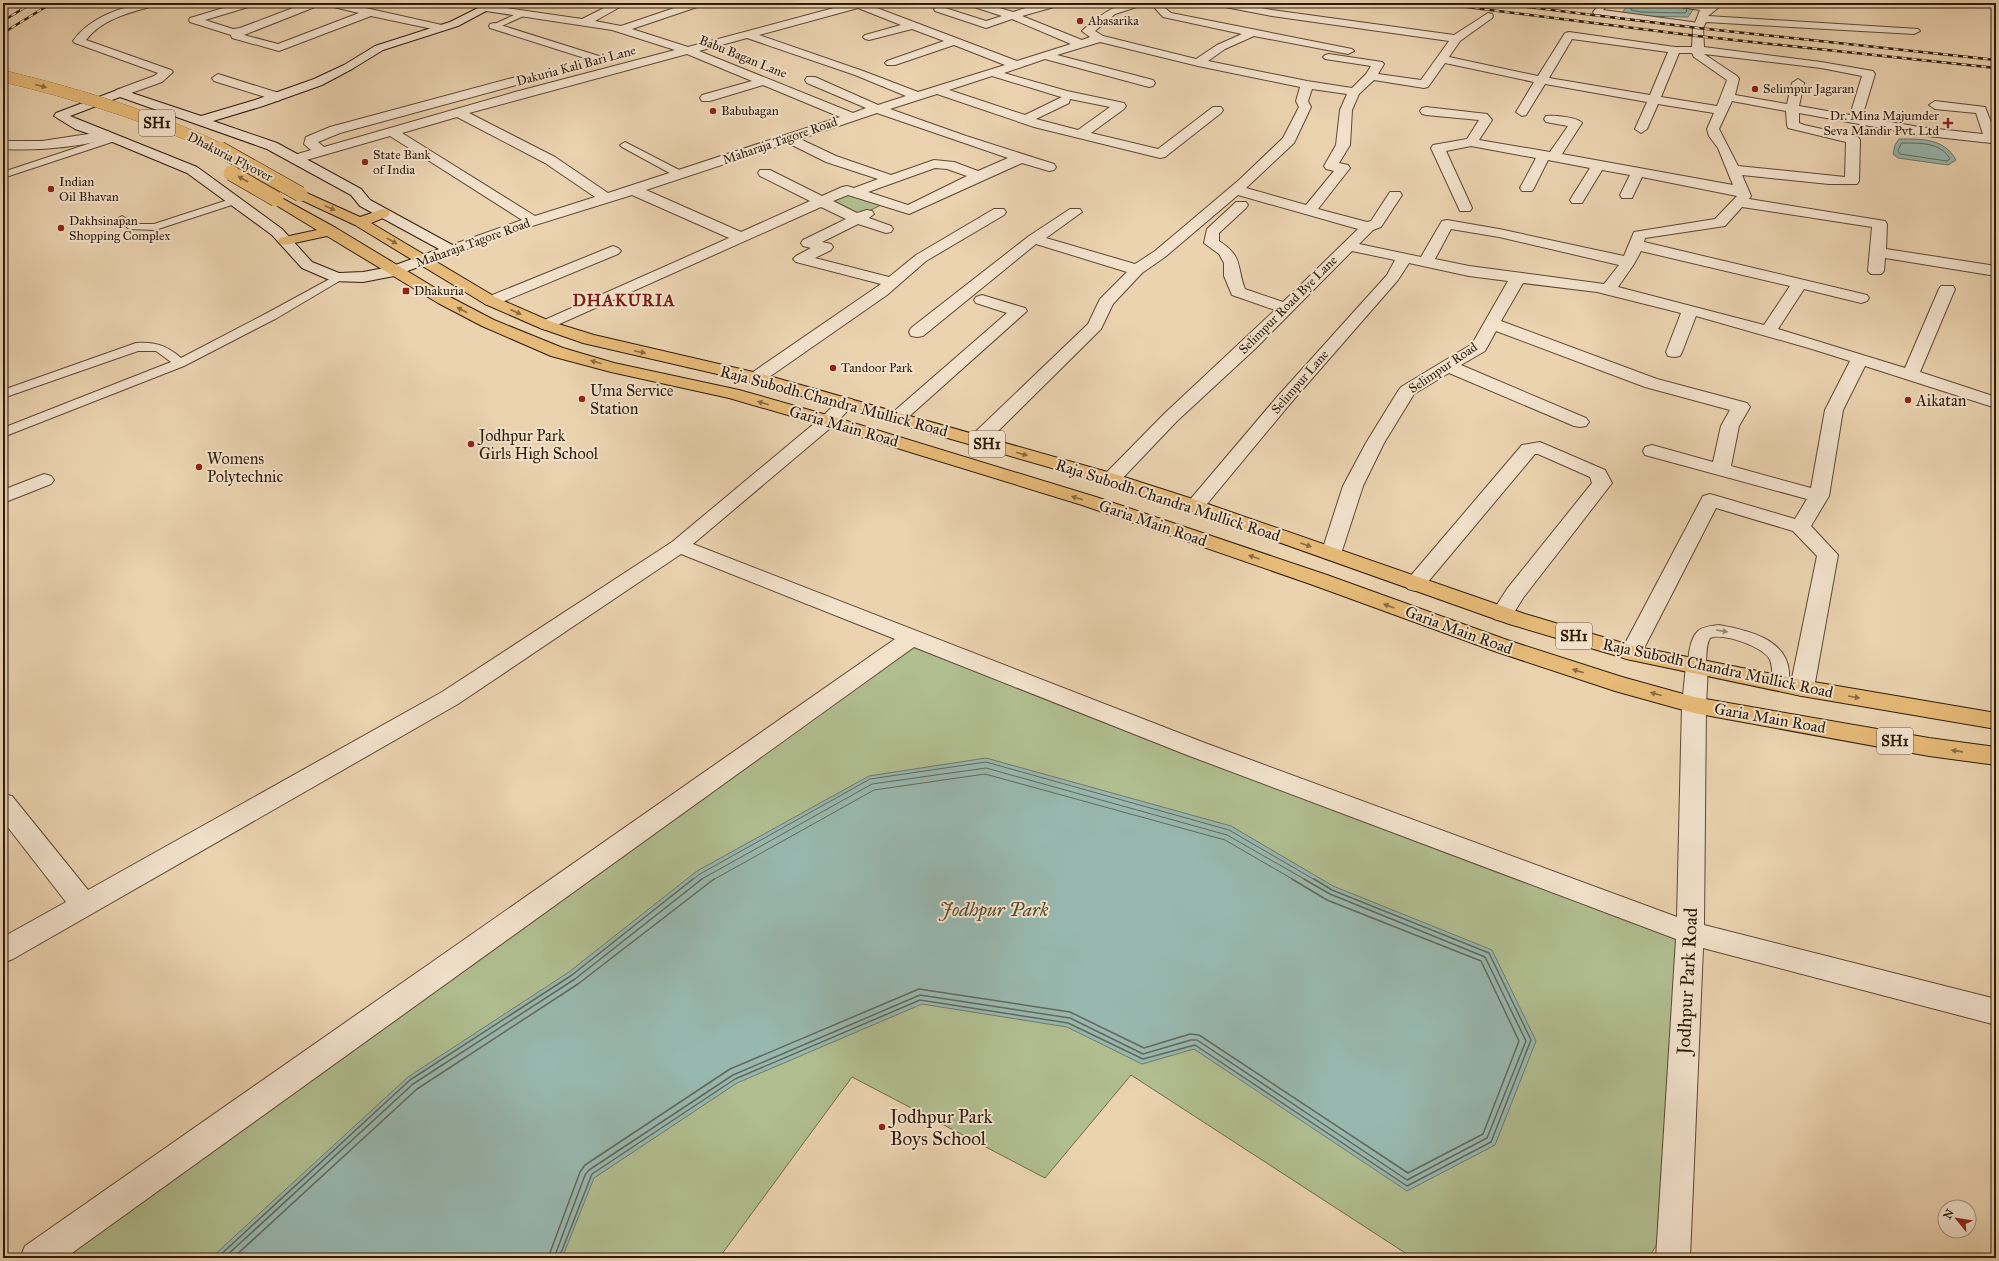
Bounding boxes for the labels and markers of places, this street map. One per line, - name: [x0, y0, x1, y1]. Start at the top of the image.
- place label: Abasarika: [1087, 13, 1139, 29]
- marker: Abasarika: [1075, 16, 1085, 26]
- place label: Selimpur Jagaran: [1763, 81, 1854, 97]
- marker: Selimpur Jagaran: [1750, 84, 1760, 94]
- place label: Babubagan: [721, 103, 779, 119]
- marker: Babubagan: [708, 106, 718, 116]
- place label: Dr. Mina Majumder Seva Mandir Pvt. Ltd: [1823, 108, 1939, 139]
- marker: Dr. Mina Majumder Seva Mandir Pvt. Ltd: [1942, 117, 1954, 129]
- place label: State Bank of India: [373, 147, 432, 178]
- marker: State Bank of India: [360, 157, 370, 167]
- place label: Indian Oil Bhavan: [59, 174, 119, 205]
- marker: Indian Oil Bhavan: [46, 184, 56, 194]
- place label: Dakhsinapan Shopping Complex: [69, 213, 170, 244]
- marker: Dakhsinapan Shopping Complex: [56, 223, 66, 233]
- place label: Dhakuria: [414, 283, 464, 299]
- marker: Dhakuria: [401, 286, 411, 296]
- place label: Tandoor Park: [841, 360, 914, 376]
- marker: Tandoor Park: [828, 363, 838, 373]
- place label: Uma Service Station: [590, 381, 674, 418]
- place label: Aikatan: [1915, 391, 1967, 410]
- marker: Uma Service Station: [577, 394, 587, 404]
- marker: Aikatan: [1903, 395, 1913, 405]
- place label: Jodhpur Park Girls High School: [477, 426, 599, 464]
- marker: Jodhpur Park Girls High School: [466, 439, 476, 449]
- place label: Womens Polytechnic: [207, 449, 283, 486]
- marker: Womens Polytechnic: [194, 462, 204, 472]
- place label: Jodhpur Park Boys School: [888, 1105, 992, 1150]
- marker: Jodhpur Park Boys School: [877, 1122, 887, 1132]

